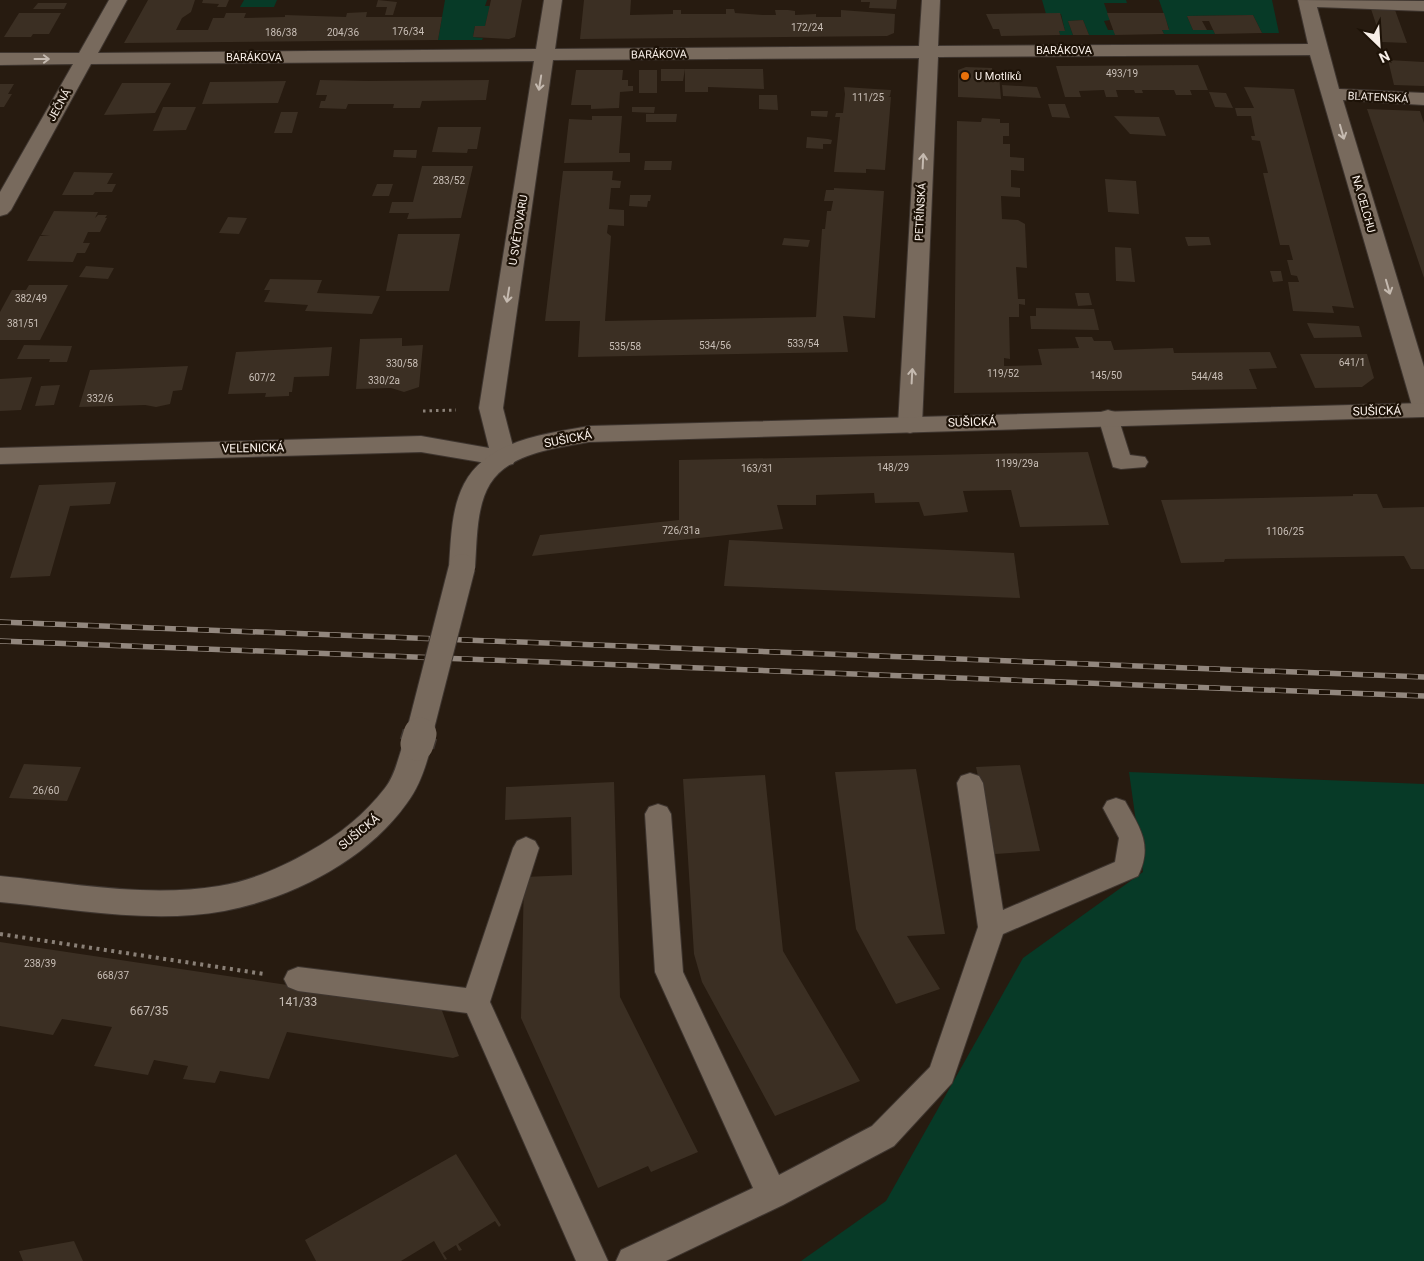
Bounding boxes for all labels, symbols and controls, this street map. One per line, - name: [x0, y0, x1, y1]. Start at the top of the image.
- north arrow: [1354, 20, 1404, 70]
- house number: 172/24: [791, 22, 823, 33]
- house number: 176/34: [392, 26, 424, 37]
- house number: 186/38: [265, 27, 297, 38]
- house number: 204/36: [327, 27, 359, 38]
- street label: BARÁKOVA: [1036, 44, 1093, 57]
- street label: BARÁKOVA: [631, 47, 688, 61]
- text: N: [1377, 47, 1392, 66]
- street label: BARÁKOVA: [226, 51, 283, 64]
- one-way arrow: [34, 54, 50, 64]
- house number: 493/19: [1106, 68, 1138, 79]
- marker: U Motlíků: [959, 70, 971, 82]
- place label: U Motlíků: [975, 70, 1021, 83]
- one-way arrow: [534, 74, 544, 90]
- street label: JEČNÁ: [44, 86, 74, 124]
- street label: BLATENSKÁ: [1347, 89, 1409, 106]
- house number: 111/25: [852, 92, 884, 103]
- one-way arrow: [1338, 123, 1348, 139]
- one-way arrow: [918, 154, 927, 170]
- street label: NA CELCHU: [1349, 174, 1378, 234]
- house number: 283/52: [433, 175, 465, 186]
- street label: PETŘÍNSKÁ: [912, 182, 929, 241]
- street label: U SVĚTOVARU: [506, 194, 530, 266]
- one-way arrow: [1384, 279, 1394, 295]
- one-way arrow: [502, 287, 512, 303]
- house number: 382/49: [15, 293, 47, 304]
- house number: 381/51: [7, 318, 39, 329]
- house number: 533/54: [787, 338, 819, 349]
- house number: 534/56: [699, 340, 731, 351]
- house number: 535/58: [609, 341, 641, 352]
- house number: 641/1: [1339, 357, 1365, 368]
- house number: 330/58: [386, 358, 418, 369]
- one-way arrow: [908, 368, 917, 384]
- house number: 119/52: [987, 368, 1019, 379]
- house number: 145/50: [1090, 370, 1122, 381]
- house number: 544/48: [1191, 371, 1223, 382]
- house number: 607/2: [249, 372, 276, 383]
- house number: 330/2a: [368, 375, 400, 386]
- house number: 332/6: [87, 393, 114, 404]
- street label: SUŠICKÁ: [1353, 403, 1402, 418]
- street label: SUŠICKÁ: [948, 413, 997, 430]
- street label: SUŠICKÁ: [543, 426, 593, 450]
- street label: VELENICKÁ: [221, 439, 285, 456]
- house number: 1199/29a: [995, 458, 1039, 469]
- house number: 148/29: [877, 462, 909, 473]
- house number: 163/31: [741, 463, 773, 474]
- house number: 726/31a: [662, 525, 700, 536]
- house number: 1106/25: [1266, 526, 1304, 537]
- house number: 26/60: [33, 785, 60, 796]
- street label: SUŠICKÁ: [335, 810, 382, 853]
- house number: 238/39: [24, 958, 56, 969]
- house number: 668/37: [97, 970, 129, 981]
- house number: 141/33: [279, 995, 317, 1009]
- house number: 667/35: [130, 1004, 169, 1018]

